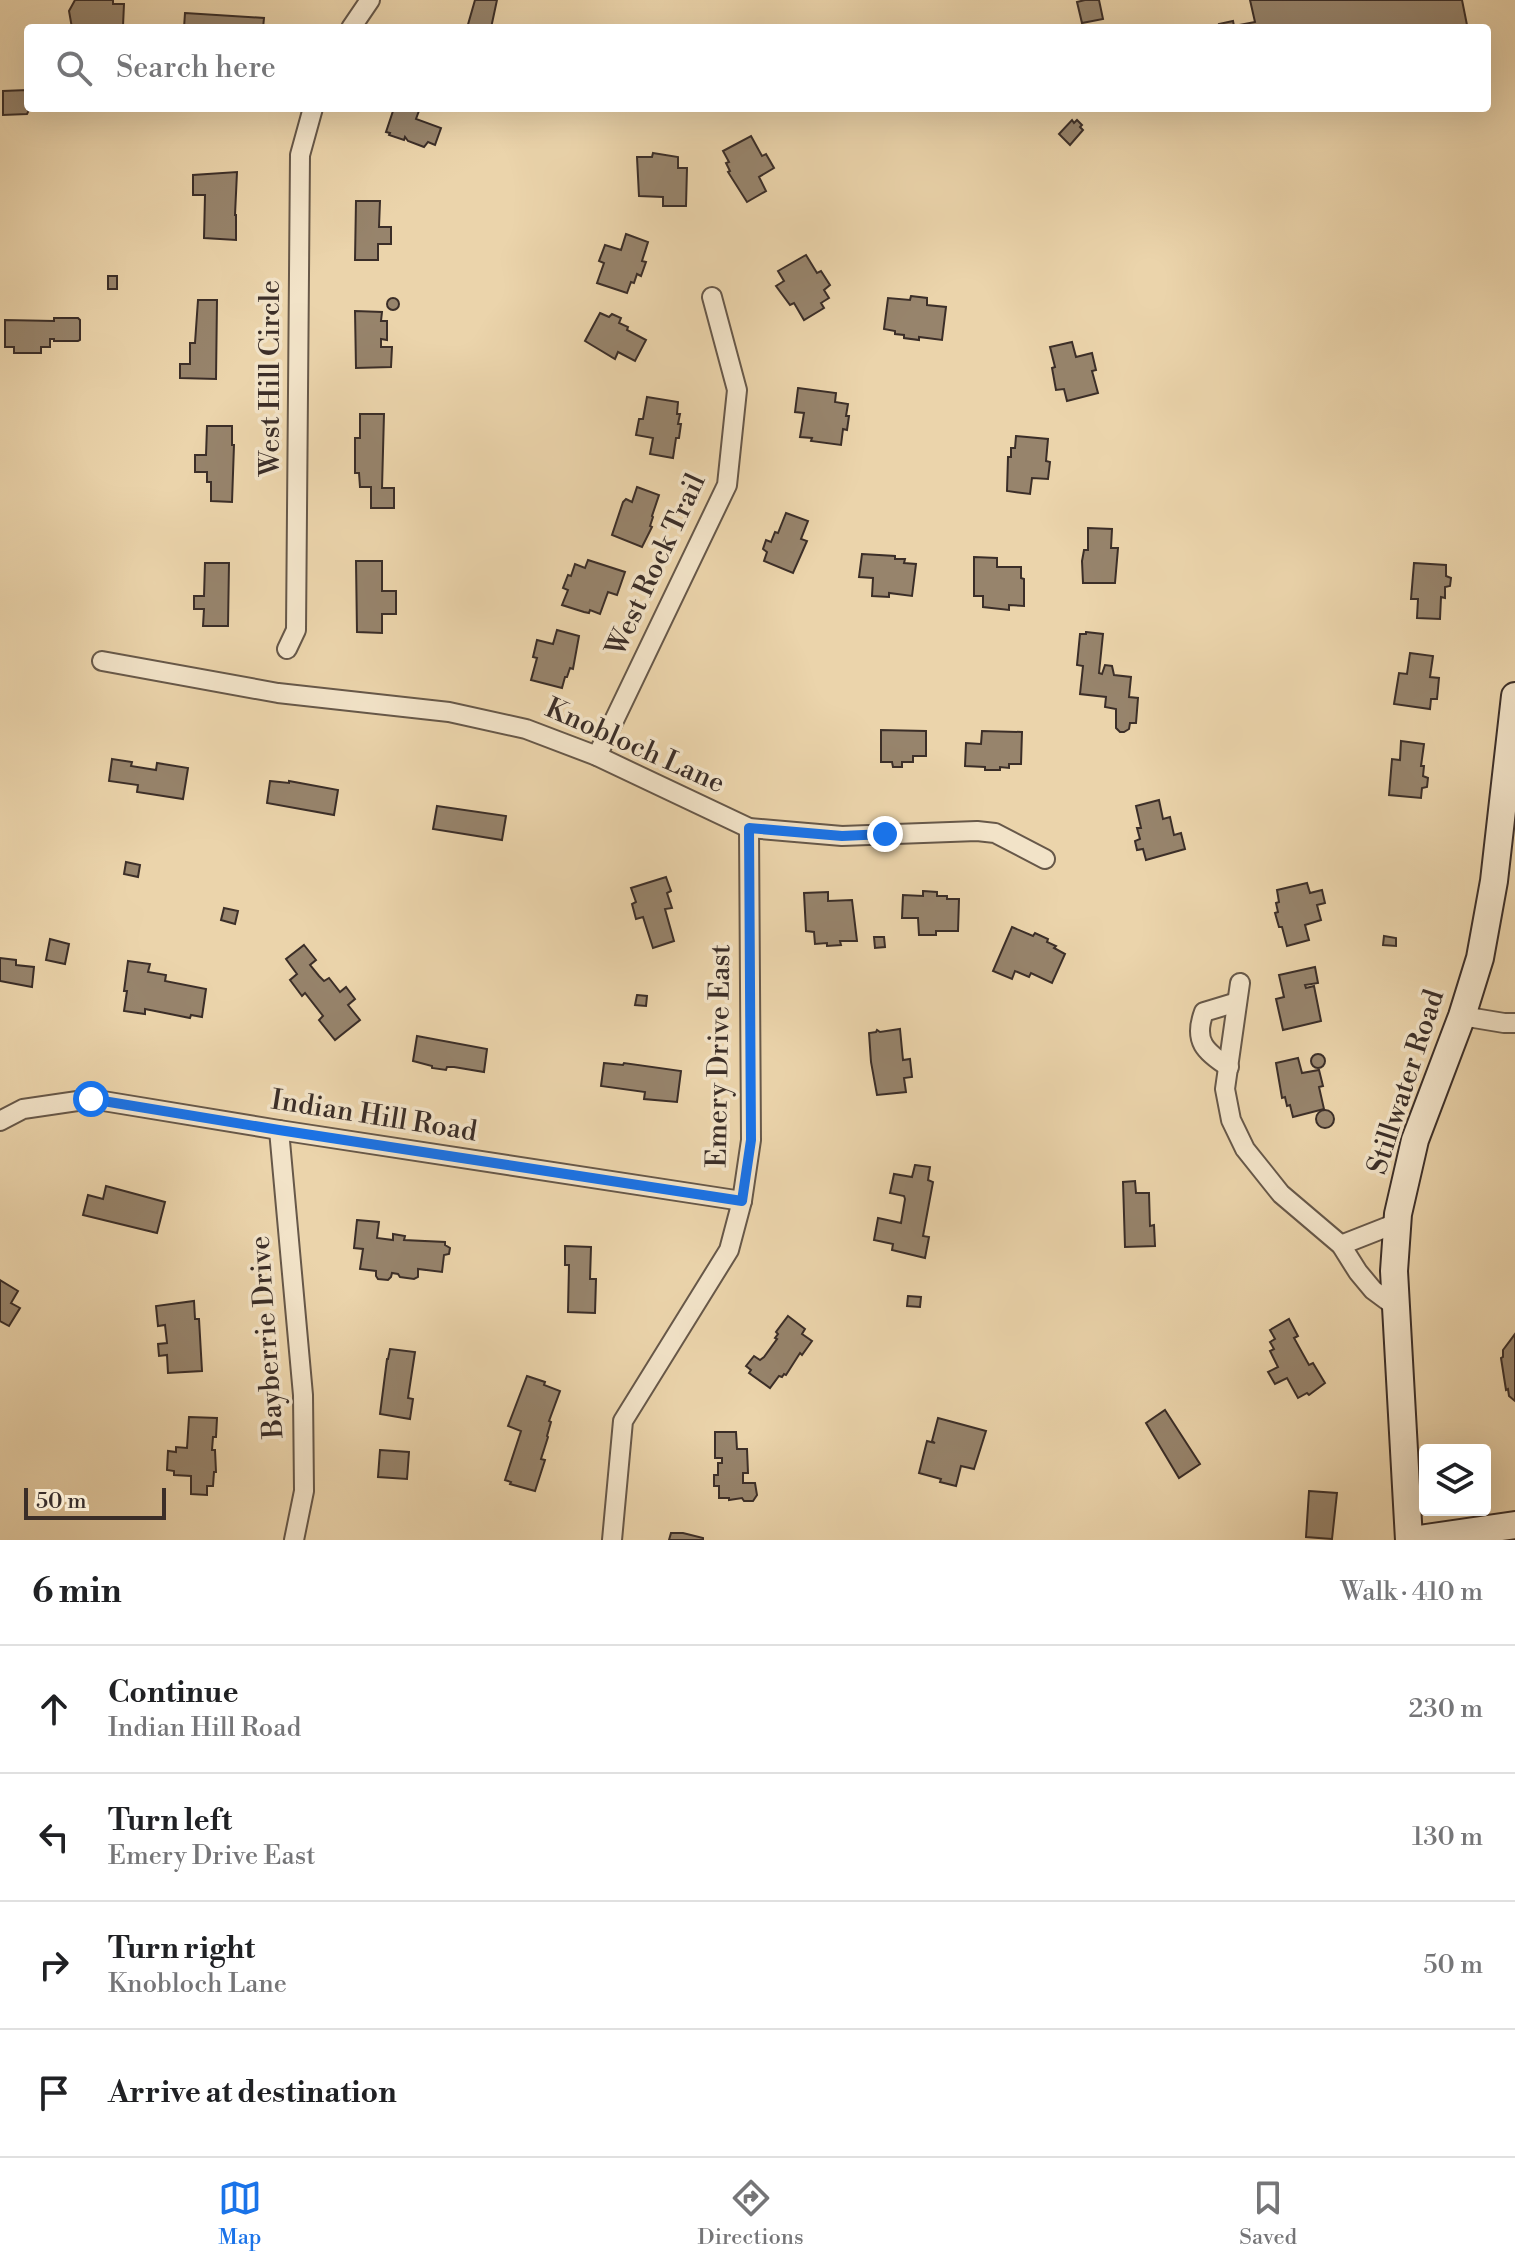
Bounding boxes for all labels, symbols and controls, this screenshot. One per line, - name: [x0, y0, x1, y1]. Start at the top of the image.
- search box: [24, 24, 1491, 112]
- icon: search: [52, 46, 96, 90]
- text: Search here: [116, 49, 276, 87]
- street label: West Hill Circle: [253, 280, 288, 477]
- street label: West Rock Trail: [598, 468, 714, 663]
- street label: Knobloch Lane: [540, 691, 730, 801]
- route end: [867, 816, 903, 852]
- street label: Emery Drive East: [700, 944, 738, 1168]
- street label: Stillwater Road: [1360, 985, 1452, 1179]
- route start: [73, 1081, 109, 1117]
- street label: Indian Hill Road: [269, 1082, 480, 1150]
- street label: Bayberrie Drive: [242, 1234, 292, 1441]
- map controls: [1419, 1444, 1491, 1516]
- button: layers: [1419, 1444, 1491, 1516]
- scale bar: [24, 1484, 166, 1520]
- text: 50 m: [36, 1488, 87, 1515]
- text: 6 min: [32, 1571, 122, 1613]
- text: Walk · 410 m: [1340, 1576, 1483, 1608]
- text: Continue: [108, 1674, 239, 1712]
- icon: ahead: [32, 1687, 76, 1731]
- text: 230 m: [1408, 1693, 1483, 1725]
- text: Indian Hill Road: [108, 1712, 301, 1744]
- text: Turn left: [108, 1802, 232, 1840]
- icon: left: [32, 1815, 76, 1859]
- text: 130 m: [1412, 1821, 1483, 1853]
- text: Emery Drive East: [108, 1840, 316, 1872]
- text: Turn right: [108, 1930, 255, 1968]
- icon: right: [32, 1943, 76, 1987]
- text: 50 m: [1423, 1949, 1483, 1981]
- text: Knobloch Lane: [108, 1968, 287, 2000]
- icon: arrive: [32, 2071, 76, 2115]
- text: Arrive at destination: [108, 2074, 397, 2112]
- tab: Map: [218, 2176, 262, 2251]
- tab: Directions: [698, 2176, 804, 2251]
- tab: Saved: [1239, 2176, 1297, 2251]

